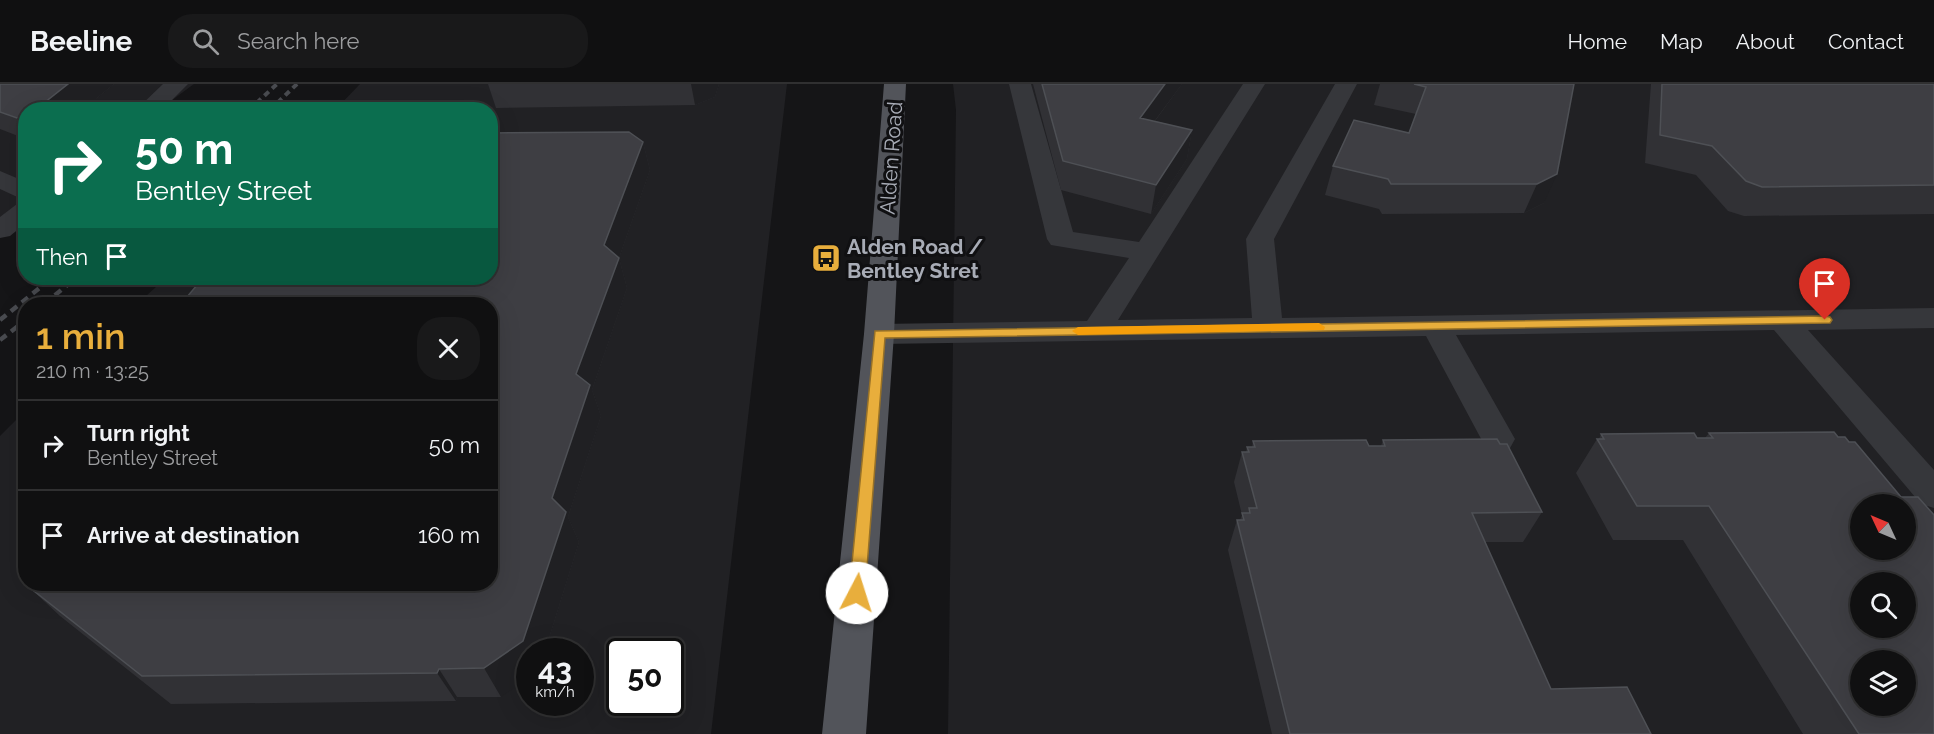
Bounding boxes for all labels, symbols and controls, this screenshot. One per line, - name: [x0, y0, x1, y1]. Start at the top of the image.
- search box: [168, 14, 588, 68]
- text: Beeline: [30, 25, 132, 58]
- icon: search: [189, 25, 222, 58]
- text: Search here: [237, 28, 359, 54]
- text: Home: [1568, 29, 1627, 54]
- text: Map: [1660, 29, 1703, 54]
- text: About: [1736, 29, 1795, 54]
- text: Contact: [1828, 29, 1904, 54]
- street label: Alden Road: [875, 101, 907, 215]
- text: 50 m: [135, 125, 233, 174]
- icon: right: [36, 126, 114, 204]
- text: Bentley Street: [135, 175, 312, 206]
- place label: Alden Road / Bentley Stret: [847, 234, 984, 283]
- icon: arrive: [100, 240, 133, 273]
- bus stop icon: Alden Road / Bentley Stret: [810, 242, 842, 274]
- text: Then: [36, 244, 88, 270]
- pin: [1799, 258, 1850, 320]
- icon: arrive: [1808, 267, 1841, 300]
- text: 1 min: [36, 315, 125, 357]
- button: close: [417, 317, 480, 380]
- text: 210 m · 13:25: [36, 359, 149, 383]
- text: Turn right: [87, 420, 190, 446]
- icon: right: [36, 429, 69, 462]
- text: 50 m: [429, 432, 480, 458]
- text: Bentley Street: [87, 446, 218, 470]
- north arrow: [1850, 494, 1916, 560]
- map controls: [1850, 494, 1916, 716]
- icon: arrive: [36, 519, 69, 552]
- text: Arrive at destination: [87, 522, 300, 548]
- text: 160 m: [418, 522, 480, 548]
- position arrow: [825, 561, 889, 625]
- button: search: [1850, 572, 1916, 638]
- speed limit sign: 50: [606, 638, 684, 716]
- button: layers: [1850, 650, 1916, 716]
- text: 43: [538, 652, 572, 687]
- text: km/h: [535, 683, 575, 701]

